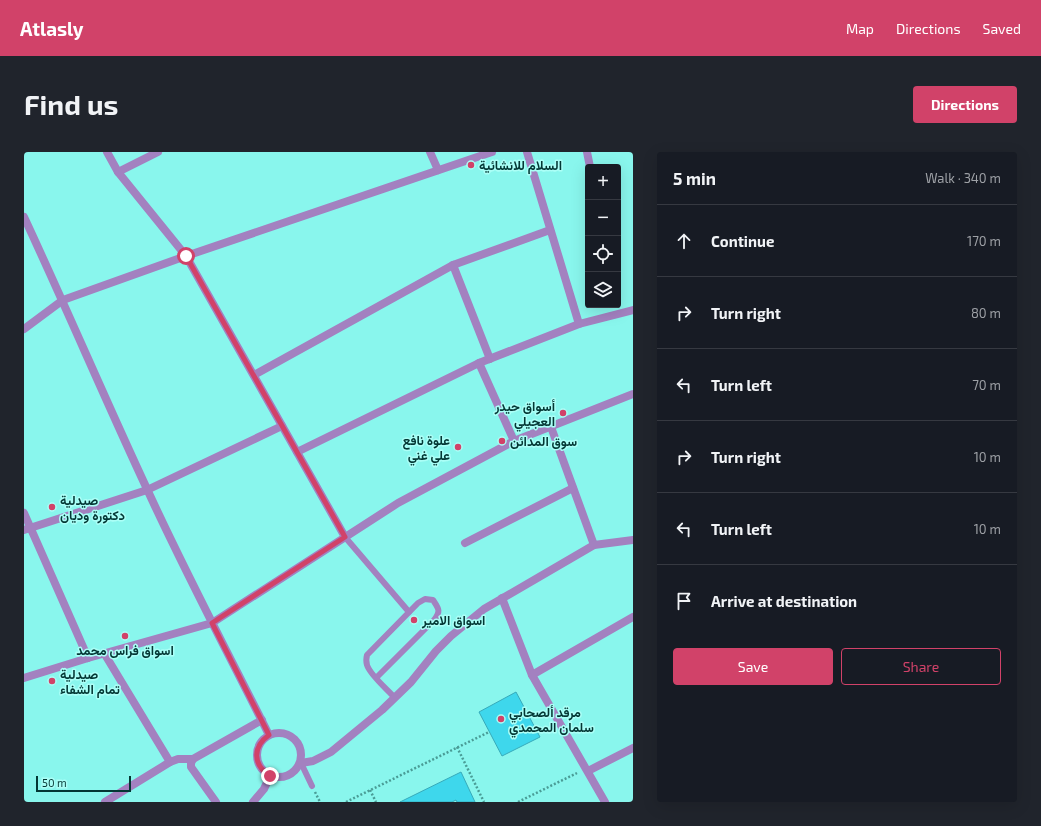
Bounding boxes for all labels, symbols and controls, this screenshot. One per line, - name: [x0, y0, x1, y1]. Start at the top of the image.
- text: Atlasly: [20, 17, 84, 40]
- text: Map: [846, 20, 874, 37]
- text: Directions: [896, 20, 961, 37]
- text: Saved: [983, 20, 1021, 37]
- button: Directions: [913, 86, 1017, 123]
- text: Find us: [24, 87, 118, 121]
- place label: السلام للانشائية: [479, 157, 562, 174]
- marker: السلام للانشائية: [466, 160, 476, 170]
- map controls: [585, 164, 621, 308]
- button: +: [585, 164, 621, 200]
- text: 5 min: [673, 168, 716, 188]
- text: Walk · 340 m: [925, 170, 1001, 186]
- button: −: [585, 200, 621, 236]
- icon: ahead: [673, 230, 695, 252]
- text: Continue: [711, 232, 774, 250]
- text: 170 m: [967, 233, 1001, 249]
- button: locate: [585, 236, 621, 272]
- route start: [177, 247, 195, 265]
- button: layers: [585, 272, 621, 308]
- icon: right: [673, 302, 695, 324]
- text: Turn right: [711, 304, 781, 322]
- text: 80 m: [971, 305, 1001, 321]
- icon: left: [673, 374, 695, 396]
- text: Turn left: [711, 376, 772, 394]
- text: 70 m: [972, 377, 1001, 393]
- place label: أسواق حيدر العجيلي: [494, 398, 555, 432]
- marker: أسواق حيدر العجيلي: [558, 408, 568, 418]
- place label: علوة نافع علي غني: [403, 432, 450, 466]
- place label: سوق المدائن: [510, 433, 577, 450]
- marker: سوق المدائن: [497, 436, 507, 446]
- marker: علوة نافع علي غني: [453, 442, 463, 452]
- icon: right: [673, 446, 695, 468]
- text: Turn right: [711, 448, 781, 466]
- text: 10 m: [974, 449, 1001, 465]
- place label: صيدلية دكتورة وديان: [60, 492, 125, 524]
- marker: صيدلية دكتورة وديان: [47, 502, 57, 512]
- icon: left: [673, 518, 695, 540]
- text: Turn left: [711, 520, 772, 538]
- text: 10 m: [974, 521, 1001, 537]
- icon: arrive: [673, 590, 695, 612]
- text: Arrive at destination: [711, 592, 857, 610]
- place label: اسواق الامير: [421, 612, 485, 629]
- marker: اسواق الامير: [409, 615, 419, 625]
- marker: اسواق فراس محمد: [120, 631, 130, 641]
- place label: اسواق فراس محمد: [76, 642, 174, 659]
- button: Save: [673, 648, 833, 685]
- button: Share: [841, 648, 1001, 685]
- place label: صيدلية تمام الشفاء: [60, 666, 120, 698]
- marker: صيدلية تمام الشفاء: [47, 676, 57, 686]
- place label: مرقد ألصحابي سلمان المحمدي: [509, 704, 594, 738]
- marker: مرقد ألصحابي سلمان المحمدي: [496, 714, 506, 724]
- route end: [261, 767, 279, 785]
- scale bar: [36, 774, 131, 793]
- text: 50 m: [42, 776, 67, 789]

